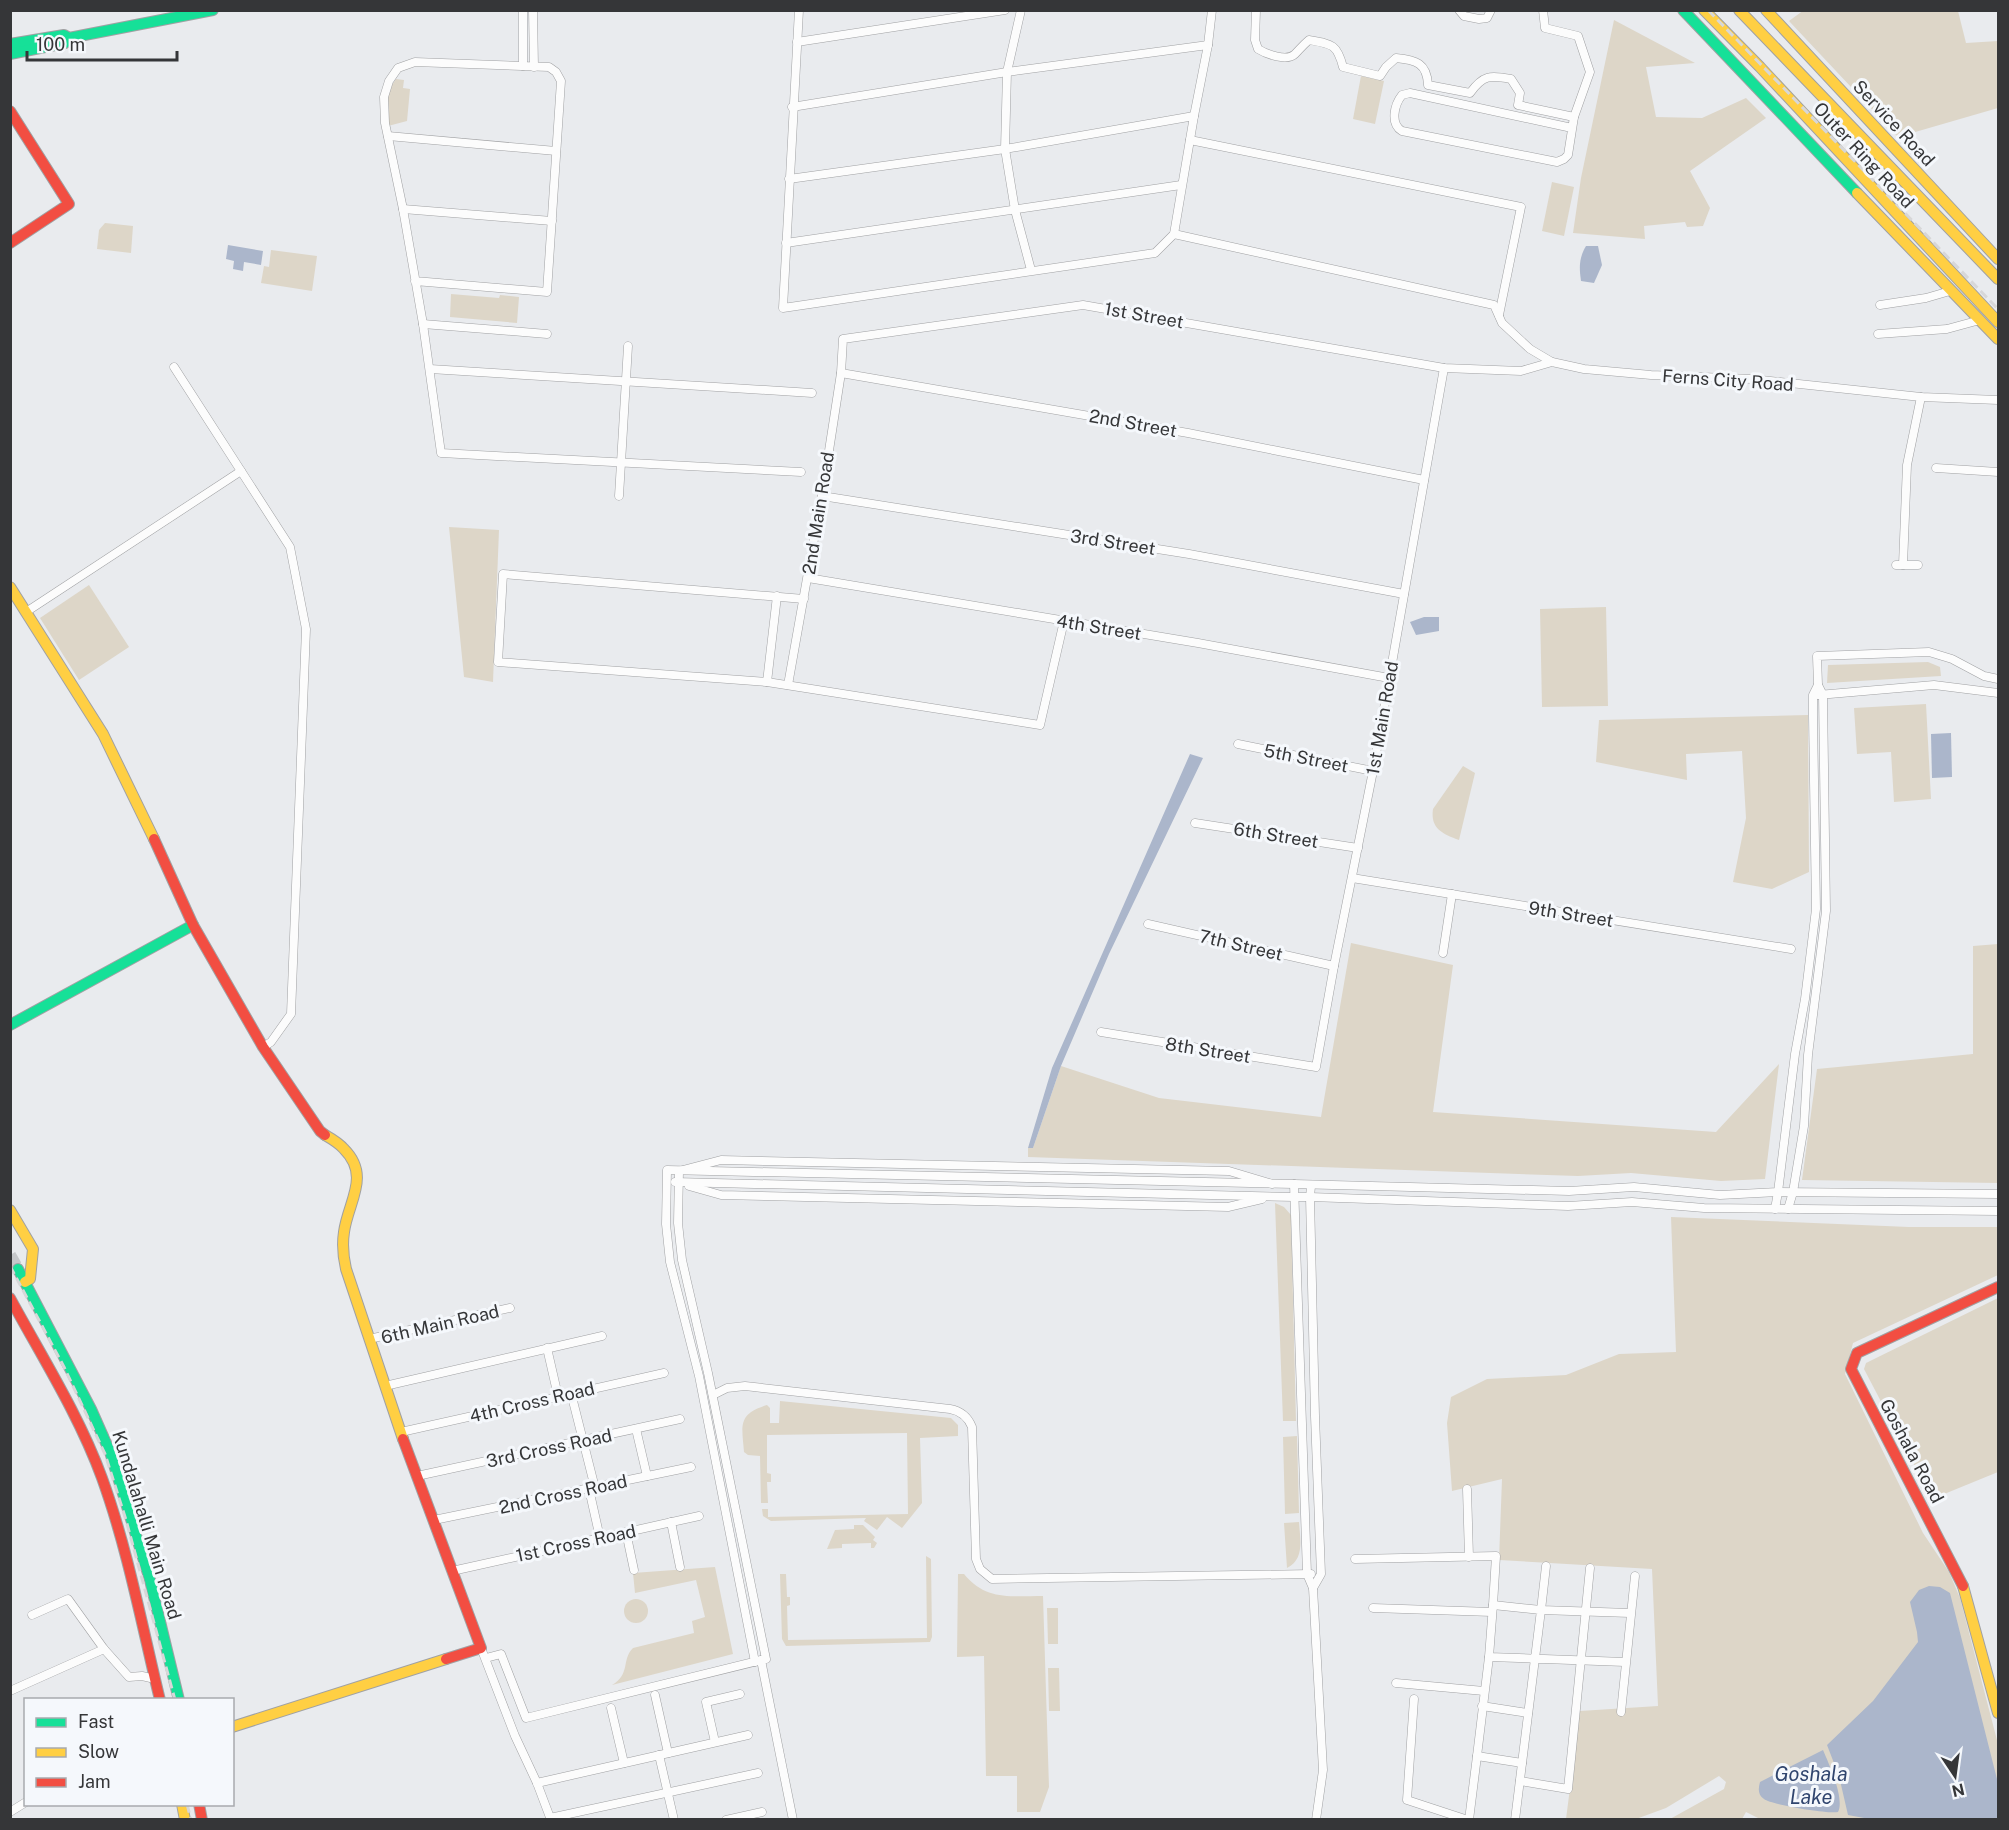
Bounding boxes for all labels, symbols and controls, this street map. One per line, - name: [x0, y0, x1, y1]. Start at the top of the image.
- scale bar: [27, 24, 177, 62]
- text: 100 m: [36, 34, 85, 55]
- street label: Service Road: [1849, 76, 1939, 170]
- street label: Outer Ring Road: [1810, 98, 1918, 212]
- street label: 1st Street: [1103, 298, 1185, 332]
- street label: Ferns City Road: [1662, 365, 1794, 395]
- street label: 2nd Street: [1087, 405, 1179, 441]
- street label: 2nd Main Road: [798, 450, 838, 576]
- street label: 3rd Street: [1069, 525, 1157, 559]
- street label: 4th Street: [1055, 610, 1143, 644]
- street label: 1st Main Road: [1362, 659, 1402, 777]
- street label: 5th Street: [1262, 740, 1350, 776]
- street label: 6th Street: [1232, 818, 1320, 852]
- street label: 9th Street: [1527, 897, 1615, 931]
- street label: 7th Street: [1197, 925, 1285, 965]
- street label: 8th Street: [1164, 1033, 1252, 1067]
- street label: 6th Main Road: [379, 1300, 501, 1348]
- street label: 4th Cross Road: [467, 1377, 597, 1427]
- street label: Goshala Road: [1876, 1395, 1948, 1507]
- street label: 3rd Cross Road: [484, 1424, 614, 1472]
- street label: Kundalahalli Main Road: [108, 1428, 186, 1622]
- street label: 2nd Cross Road: [497, 1470, 629, 1518]
- street label: 1st Cross Road: [514, 1520, 638, 1566]
- legend: [24, 1698, 234, 1806]
- text: Fast: [78, 1711, 114, 1732]
- text: Slow: [78, 1741, 119, 1762]
- north arrow: [1925, 1746, 1985, 1806]
- water label: Goshala Lake: [1774, 1762, 1848, 1809]
- text: Jam: [78, 1771, 111, 1792]
- text: N: [1950, 1779, 1966, 1801]

